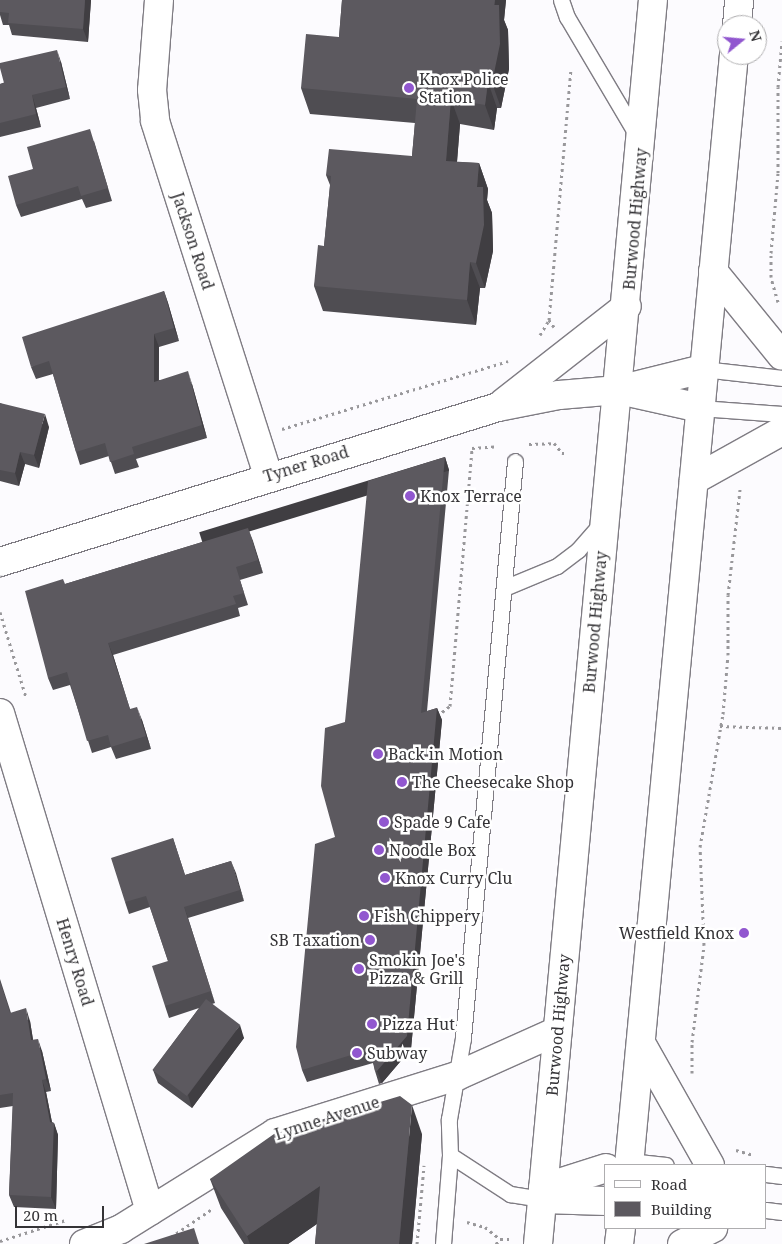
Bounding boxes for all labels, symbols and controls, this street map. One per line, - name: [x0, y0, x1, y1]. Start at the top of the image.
- north arrow: [717, 15, 767, 65]
- text: N: [745, 28, 767, 44]
- place label: Knox Police Station: [419, 69, 509, 107]
- marker: Knox Police Station: [403, 82, 415, 94]
- street label: Burwood Highway: [619, 147, 651, 291]
- street label: Jackson Road: [168, 190, 218, 292]
- street label: Tyner Road: [261, 442, 351, 486]
- place label: Knox Terrace: [420, 486, 522, 506]
- marker: Knox Terrace: [404, 490, 416, 502]
- street label: Burwood Highway: [579, 550, 611, 694]
- place label: Back in Motion: [388, 744, 503, 764]
- marker: Back in Motion: [372, 748, 384, 760]
- place label: The Cheesecake Shop: [412, 772, 574, 792]
- marker: The Cheesecake Shop: [396, 776, 408, 788]
- place label: Spade 9 Cafe: [394, 812, 490, 832]
- marker: Spade 9 Cafe: [378, 816, 390, 828]
- place label: Noodle Box: [389, 840, 476, 860]
- marker: Noodle Box: [373, 844, 385, 856]
- place label: Knox Curry Clu: [395, 868, 512, 888]
- marker: Knox Curry Clu: [379, 872, 391, 884]
- place label: Fish Chippery: [374, 906, 480, 926]
- marker: Fish Chippery: [358, 910, 370, 922]
- street label: Henry Road: [53, 916, 97, 1008]
- place label: Westfield Knox: [619, 923, 734, 943]
- marker: Westfield Knox: [738, 927, 750, 939]
- place label: SB Taxation: [270, 930, 360, 950]
- marker: SB Taxation: [364, 934, 376, 946]
- place label: Smokin Joe's Pizza & Grill: [369, 950, 465, 988]
- street label: Burwood Highway: [542, 953, 574, 1097]
- marker: Smokin Joe's Pizza & Grill: [353, 963, 365, 975]
- place label: Pizza Hut: [382, 1014, 455, 1034]
- marker: Pizza Hut: [366, 1018, 378, 1030]
- place label: Subway: [367, 1043, 427, 1063]
- marker: Subway: [351, 1047, 363, 1059]
- street label: Lynne Avenue: [272, 1092, 382, 1144]
- legend: [604, 1164, 767, 1229]
- text: Road: [651, 1174, 687, 1194]
- scale bar: [18, 1196, 106, 1228]
- text: Building: [651, 1199, 712, 1219]
- text: 20 m: [23, 1205, 58, 1225]

